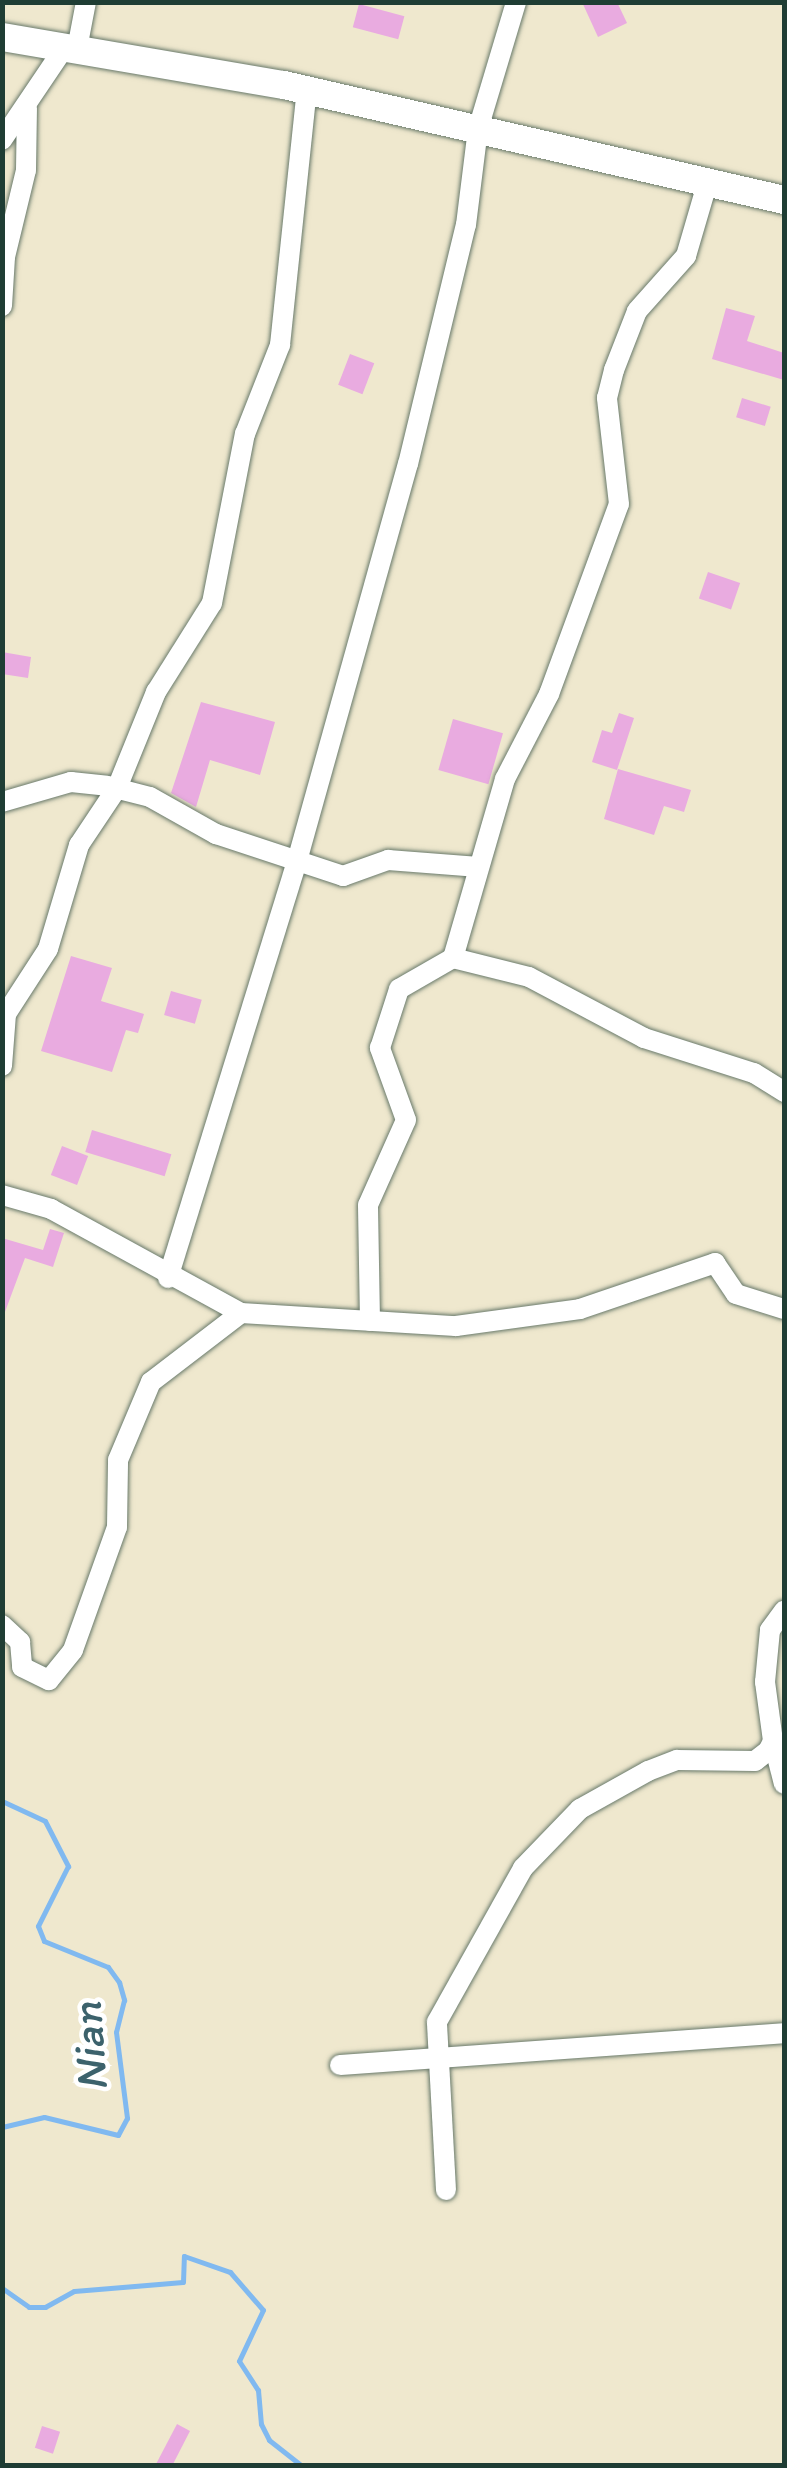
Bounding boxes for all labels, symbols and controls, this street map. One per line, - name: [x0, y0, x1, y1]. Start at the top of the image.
- water label: Nian: [59, 2000, 119, 2094]

